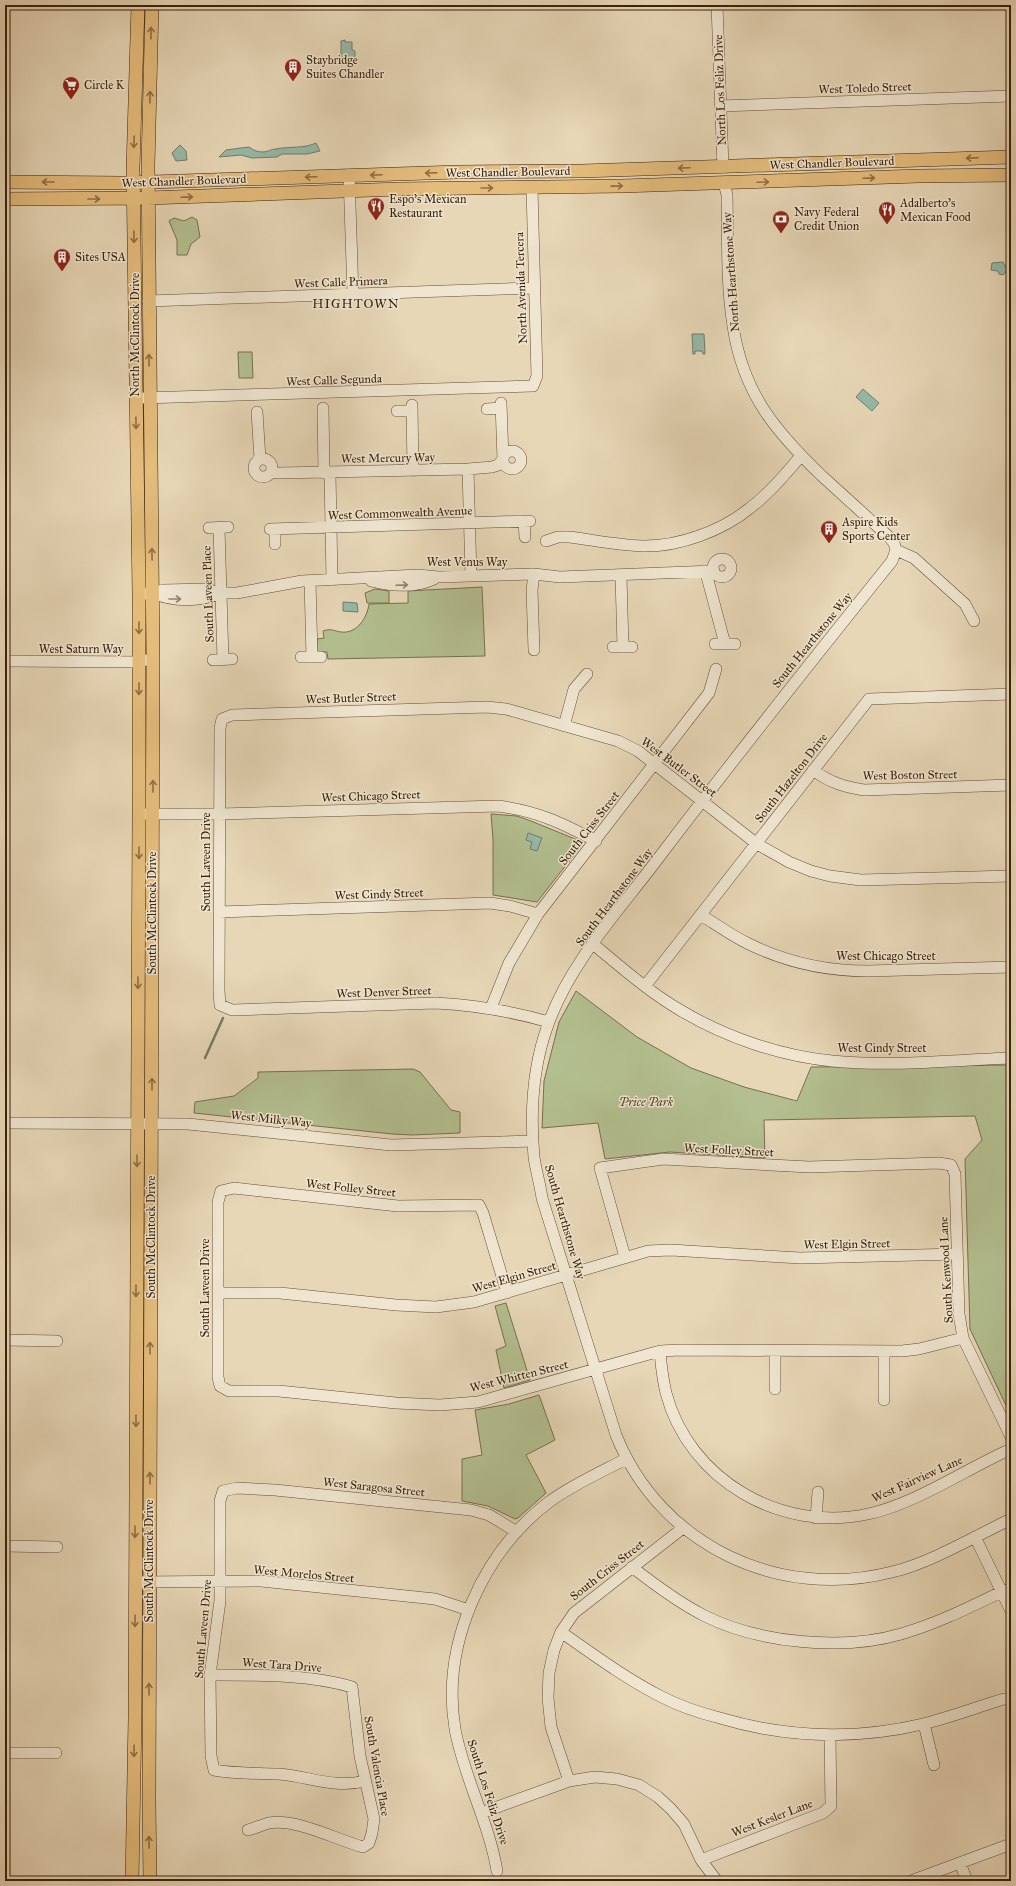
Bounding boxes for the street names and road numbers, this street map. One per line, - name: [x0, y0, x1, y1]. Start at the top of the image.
- street label: North Los Feliz Drive: [711, 34, 729, 146]
- street label: West Toledo Street: [818, 79, 913, 97]
- street label: West Chandler Boulevard: [769, 154, 895, 172]
- street label: West Chandler Boulevard: [446, 164, 570, 180]
- street label: West Chandler Boulevard: [121, 172, 247, 190]
- street label: North Hearthstone Way: [720, 211, 742, 332]
- street label: North Avenida Tercera: [512, 231, 530, 344]
- street label: North McClintock Drive: [128, 273, 142, 397]
- street label: West Calle Primera: [294, 273, 389, 291]
- street label: West Calle Segunda: [286, 371, 383, 390]
- street label: West Mercury Way: [341, 450, 436, 466]
- street label: West Commonwealth Avenue: [328, 503, 472, 523]
- street label: South Laveen Place: [199, 545, 217, 643]
- street label: West Venus Way: [427, 555, 508, 569]
- street label: South Hearthstone Way: [769, 589, 855, 691]
- street label: West Saturn Way: [39, 642, 124, 656]
- street label: West Butler Street: [305, 689, 397, 707]
- street label: South Hazelton Drive: [752, 731, 830, 825]
- street label: West Butler Street: [639, 734, 720, 800]
- street label: West Boston Street: [862, 767, 958, 783]
- street label: West Chicago Street: [321, 787, 422, 806]
- street label: South Criss Street: [556, 788, 623, 868]
- street label: South Laveen Drive: [199, 812, 213, 912]
- street label: South Hearthstone Way: [573, 845, 656, 949]
- street label: South McClintock Drive: [145, 852, 159, 974]
- street label: West Cindy Street: [334, 885, 424, 903]
- street label: West Chicago Street: [836, 949, 936, 964]
- street label: West Denver Street: [336, 983, 433, 1001]
- street label: West Cindy Street: [837, 1041, 927, 1055]
- street label: West Milky Way: [230, 1108, 312, 1130]
- street label: West Folley Street: [684, 1141, 775, 1159]
- street label: South Hearthstone Way: [542, 1163, 588, 1281]
- street label: South McClintock Drive: [144, 1176, 158, 1298]
- street label: West Folley Street: [305, 1176, 397, 1200]
- street label: South Kenwood Lane: [936, 1216, 956, 1324]
- street label: West Elgin Street: [804, 1236, 891, 1253]
- street label: South Laveen Drive: [198, 1238, 212, 1338]
- street label: West Elgin Street: [470, 1258, 559, 1297]
- street label: West Whitten Street: [468, 1357, 570, 1395]
- street label: West Fairview Lane: [870, 1453, 964, 1505]
- street label: West Saragosa Street: [322, 1475, 426, 1500]
- street label: South McClintock Drive: [142, 1500, 156, 1622]
- street label: South Criss Street: [567, 1536, 647, 1603]
- street label: West Morelos Street: [253, 1563, 356, 1585]
- street label: South Laveen Drive: [192, 1579, 214, 1679]
- street label: West Tara Drive: [242, 1655, 322, 1675]
- street label: South Valencia Place: [361, 1715, 393, 1817]
- street label: South Los Feliz Drive: [464, 1738, 512, 1846]
- street label: West Kesler Lane: [730, 1796, 814, 1840]

